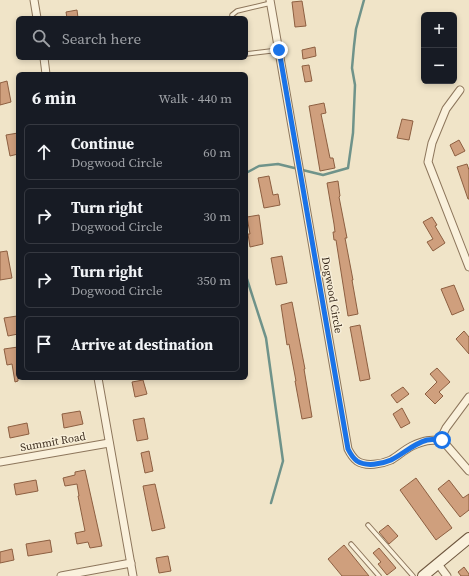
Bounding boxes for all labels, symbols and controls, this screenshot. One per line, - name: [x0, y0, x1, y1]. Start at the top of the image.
- map controls: [421, 12, 457, 84]
- button: +: [421, 12, 457, 48]
- search box: [16, 16, 248, 60]
- icon: search: [30, 27, 52, 49]
- text: Search here: [62, 28, 141, 49]
- route end: [270, 41, 288, 59]
- button: −: [421, 48, 457, 84]
- text: 6 min: [32, 86, 76, 110]
- text: Walk · 440 m: [159, 90, 232, 107]
- text: Continue: [71, 133, 134, 154]
- icon: ahead: [33, 141, 55, 163]
- text: 60 m: [203, 144, 231, 161]
- text: Dogwood Circle: [71, 154, 163, 171]
- text: Turn right: [71, 197, 143, 218]
- icon: right: [33, 205, 55, 227]
- text: 30 m: [203, 208, 231, 225]
- text: Dogwood Circle: [71, 218, 163, 235]
- street label: Dogwood Circle: [318, 256, 346, 335]
- text: Turn right: [71, 261, 143, 282]
- icon: right: [33, 269, 55, 291]
- text: 350 m: [197, 272, 231, 289]
- text: Dogwood Circle: [71, 282, 163, 299]
- icon: arrive: [33, 333, 55, 355]
- text: Arrive at destination: [71, 334, 213, 355]
- street label: Summit Road: [19, 429, 88, 455]
- route start: [433, 431, 451, 449]

